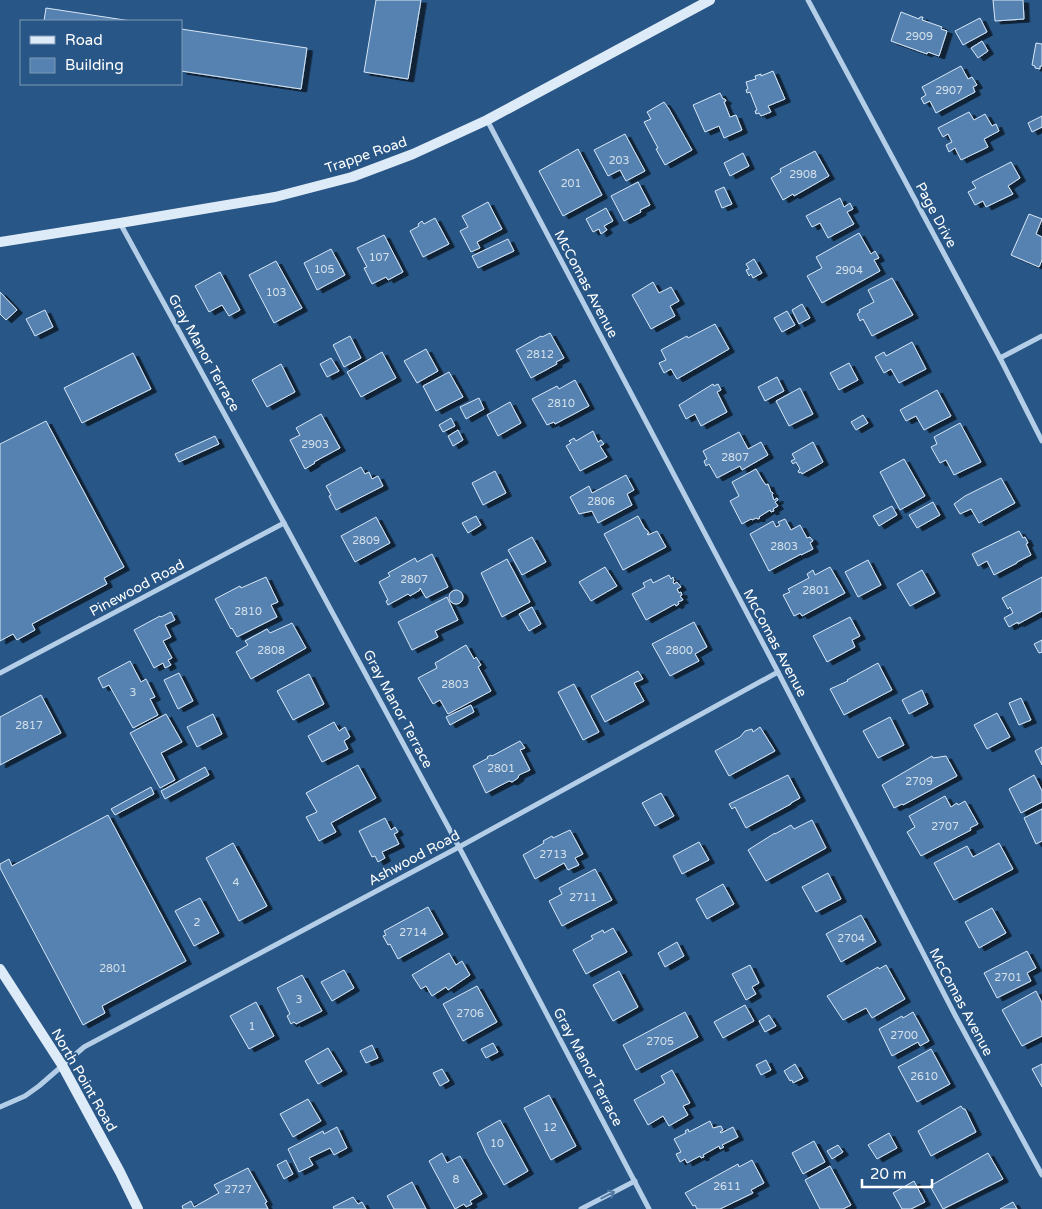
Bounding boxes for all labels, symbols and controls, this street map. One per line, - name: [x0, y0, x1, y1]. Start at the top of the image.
- legend: [20, 20, 182, 85]
- house number: 2909: [905, 30, 933, 43]
- text: Road: [65, 31, 103, 49]
- text: Building: [65, 56, 124, 74]
- house number: 2907: [935, 84, 963, 97]
- street label: Trappe Road: [323, 133, 409, 177]
- house number: 203: [609, 154, 629, 167]
- house number: 2908: [789, 168, 817, 181]
- house number: 201: [561, 177, 581, 190]
- street label: Page Drive: [912, 179, 960, 251]
- street label: McComas Avenue: [550, 227, 622, 341]
- house number: 107: [369, 251, 389, 264]
- house number: 105: [314, 263, 334, 276]
- house number: 2904: [835, 264, 863, 277]
- house number: 103: [266, 286, 286, 299]
- street label: Gray Manor Terrace: [165, 291, 243, 415]
- house number: 2812: [526, 348, 554, 361]
- house number: 2810: [547, 397, 575, 410]
- house number: 2903: [301, 438, 329, 451]
- house number: 2807: [721, 451, 749, 464]
- house number: 2806: [587, 495, 615, 508]
- house number: 2809: [352, 534, 380, 547]
- house number: 2803: [770, 540, 798, 553]
- street label: Pinewood Road: [87, 556, 187, 620]
- house number: 2807: [400, 573, 428, 586]
- house number: 2801: [802, 584, 830, 597]
- street label: McComas Avenue: [739, 586, 811, 700]
- house number: 2810: [234, 605, 262, 618]
- house number: 2808: [257, 644, 285, 657]
- house number: 2800: [665, 644, 693, 657]
- street label: Gray Manor Terrace: [360, 647, 436, 771]
- house number: 2803: [441, 678, 469, 691]
- house number: 3: [130, 686, 137, 699]
- house number: 2817: [15, 719, 43, 732]
- house number: 2801: [487, 762, 515, 775]
- house number: 2709: [905, 775, 933, 788]
- house number: 2707: [931, 820, 959, 833]
- street label: Ashwood Road: [365, 827, 463, 889]
- house number: 2713: [539, 848, 567, 861]
- house number: 4: [233, 876, 240, 889]
- house number: 2711: [569, 891, 597, 904]
- house number: 2: [194, 916, 201, 929]
- house number: 2714: [399, 926, 427, 939]
- house number: 2704: [837, 932, 865, 945]
- street label: McComas Avenue: [925, 945, 997, 1059]
- house number: 2801: [99, 962, 127, 975]
- house number: 2701: [994, 971, 1022, 984]
- house number: 3: [296, 993, 303, 1006]
- street label: Gray Manor Terrace: [550, 1005, 626, 1129]
- house number: 2706: [456, 1007, 484, 1020]
- house number: 1: [249, 1020, 255, 1033]
- street label: North Point Road: [48, 1025, 120, 1135]
- house number: 2700: [890, 1029, 918, 1042]
- house number: 2705: [646, 1035, 674, 1048]
- house number: 2610: [910, 1070, 938, 1083]
- house number: 12: [543, 1121, 557, 1134]
- house number: 10: [490, 1137, 504, 1150]
- scale bar: [862, 1156, 932, 1188]
- text: 20 m: [870, 1165, 907, 1183]
- house number: 8: [453, 1173, 460, 1186]
- house number: 2611: [713, 1180, 741, 1193]
- house number: 2727: [224, 1183, 252, 1196]
- one-way arrow: [600, 1190, 615, 1199]

